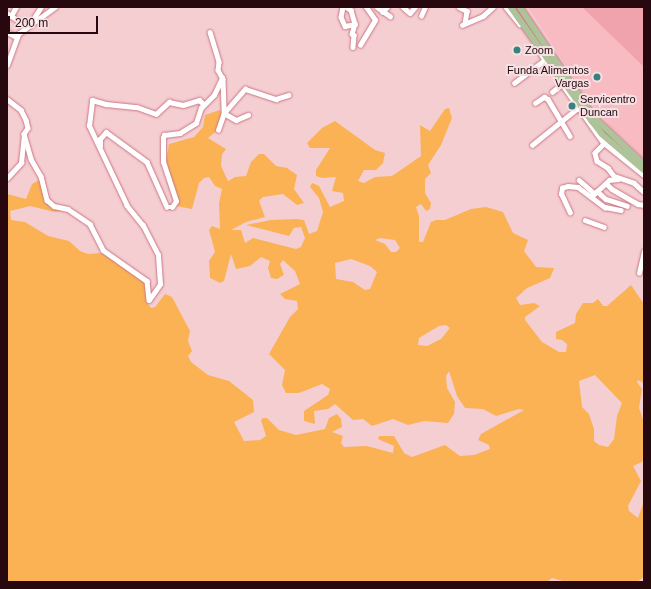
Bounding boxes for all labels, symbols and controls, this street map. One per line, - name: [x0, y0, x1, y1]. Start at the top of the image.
- scale bar: [10, 8, 100, 34]
- text: 200 m: [15, 16, 48, 30]
- place label: Zoom: [525, 43, 553, 57]
- marker: Zoom: [512, 45, 522, 55]
- place label: Funda Alimentos Vargas: [506, 64, 589, 90]
- marker: Funda Alimentos Vargas: [592, 72, 602, 82]
- place label: Servicentro Duncan: [580, 93, 636, 119]
- marker: Servicentro Duncan: [567, 101, 577, 111]

